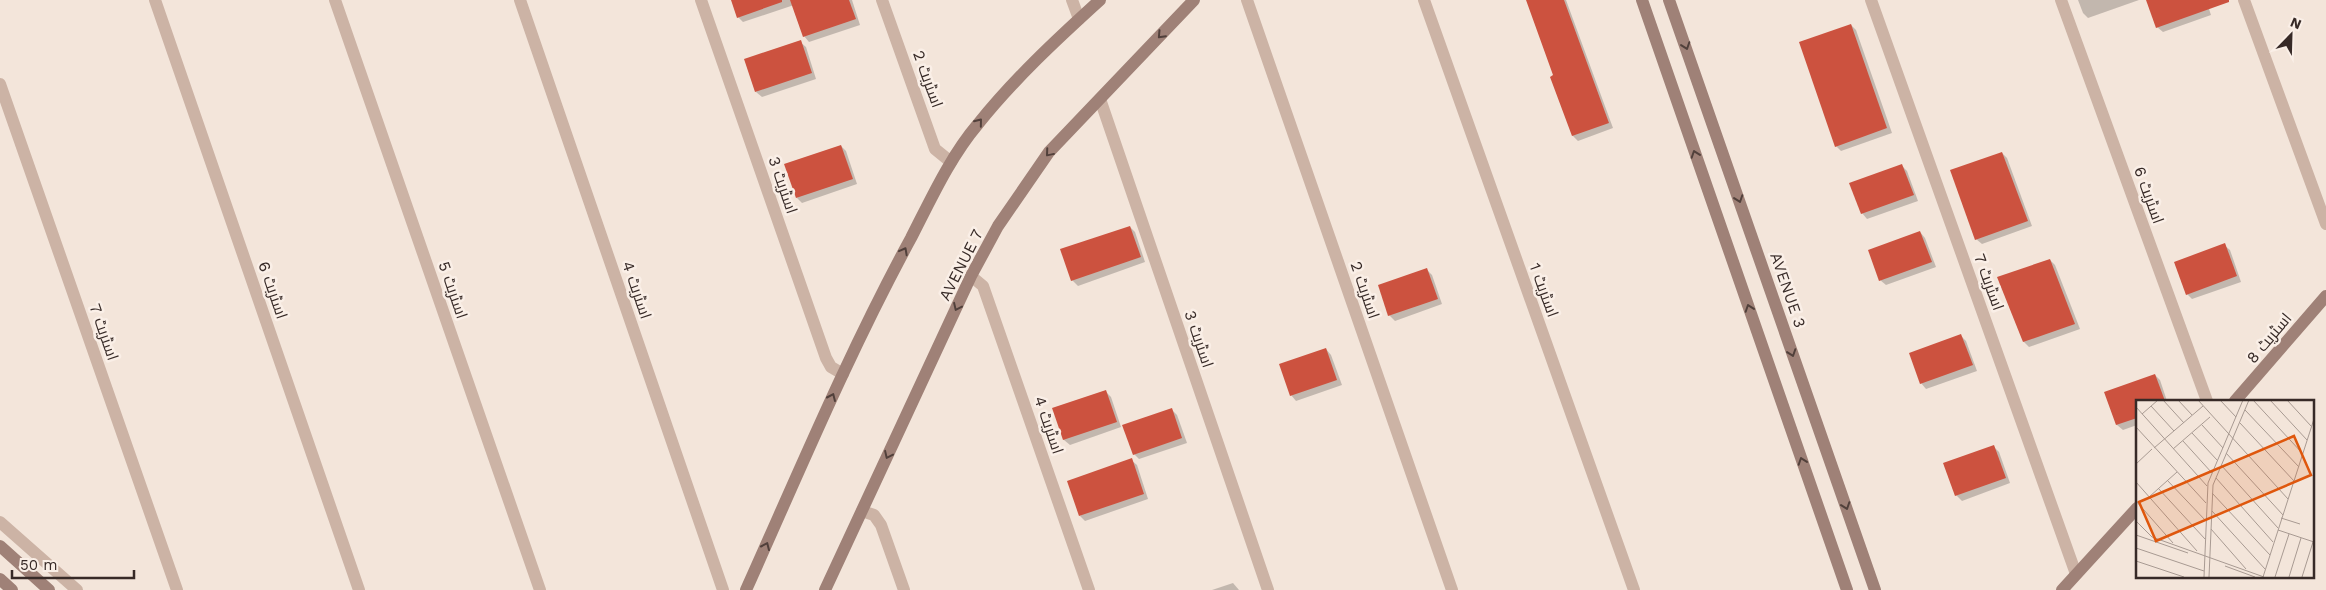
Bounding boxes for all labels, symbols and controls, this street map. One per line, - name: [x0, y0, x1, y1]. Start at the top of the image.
- north arrow: [2266, 10, 2316, 60]
- text: N: [2288, 14, 2304, 32]
- one-way arrow: [1158, 30, 1167, 39]
- one-way arrow: [1680, 41, 1690, 50]
- street label: اسٹریٹ 2: [909, 48, 947, 110]
- one-way arrow: [974, 119, 982, 128]
- one-way arrow: [1046, 148, 1055, 157]
- one-way arrow: [1691, 151, 1701, 159]
- street label: اسٹریٹ 3: [764, 154, 802, 216]
- street label: اسٹریٹ 6: [2130, 164, 2168, 226]
- one-way arrow: [1733, 195, 1743, 203]
- street label: AVENUE 7: [935, 226, 987, 304]
- one-way arrow: [897, 247, 907, 256]
- street label: AVENUE 3: [1766, 250, 1810, 330]
- street label: اسٹریٹ 7: [1970, 251, 2008, 313]
- street label: اسٹریٹ 6: [254, 259, 292, 321]
- street label: اسٹریٹ 5: [434, 259, 472, 321]
- street label: اسٹریٹ 4: [618, 259, 656, 321]
- street label: اسٹریٹ 2: [1346, 259, 1384, 321]
- street label: اسٹریٹ 1: [1525, 260, 1563, 320]
- street label: اسٹریٹ 7: [85, 301, 123, 363]
- one-way arrow: [953, 302, 963, 311]
- one-way arrow: [1745, 304, 1755, 313]
- street label: اسٹریٹ 3: [1180, 308, 1218, 370]
- street label: اسٹریٹ 8: [2243, 309, 2295, 367]
- one-way arrow: [1787, 348, 1797, 357]
- one-way arrow: [826, 393, 837, 402]
- street label: اسٹریٹ 4: [1030, 394, 1068, 456]
- inset map: [2136, 400, 2314, 578]
- one-way arrow: [884, 450, 895, 459]
- one-way arrow: [1798, 458, 1808, 466]
- one-way arrow: [1840, 502, 1850, 510]
- one-way arrow: [760, 542, 770, 551]
- scale bar: [12, 548, 135, 580]
- text: 50 m: [20, 556, 57, 574]

